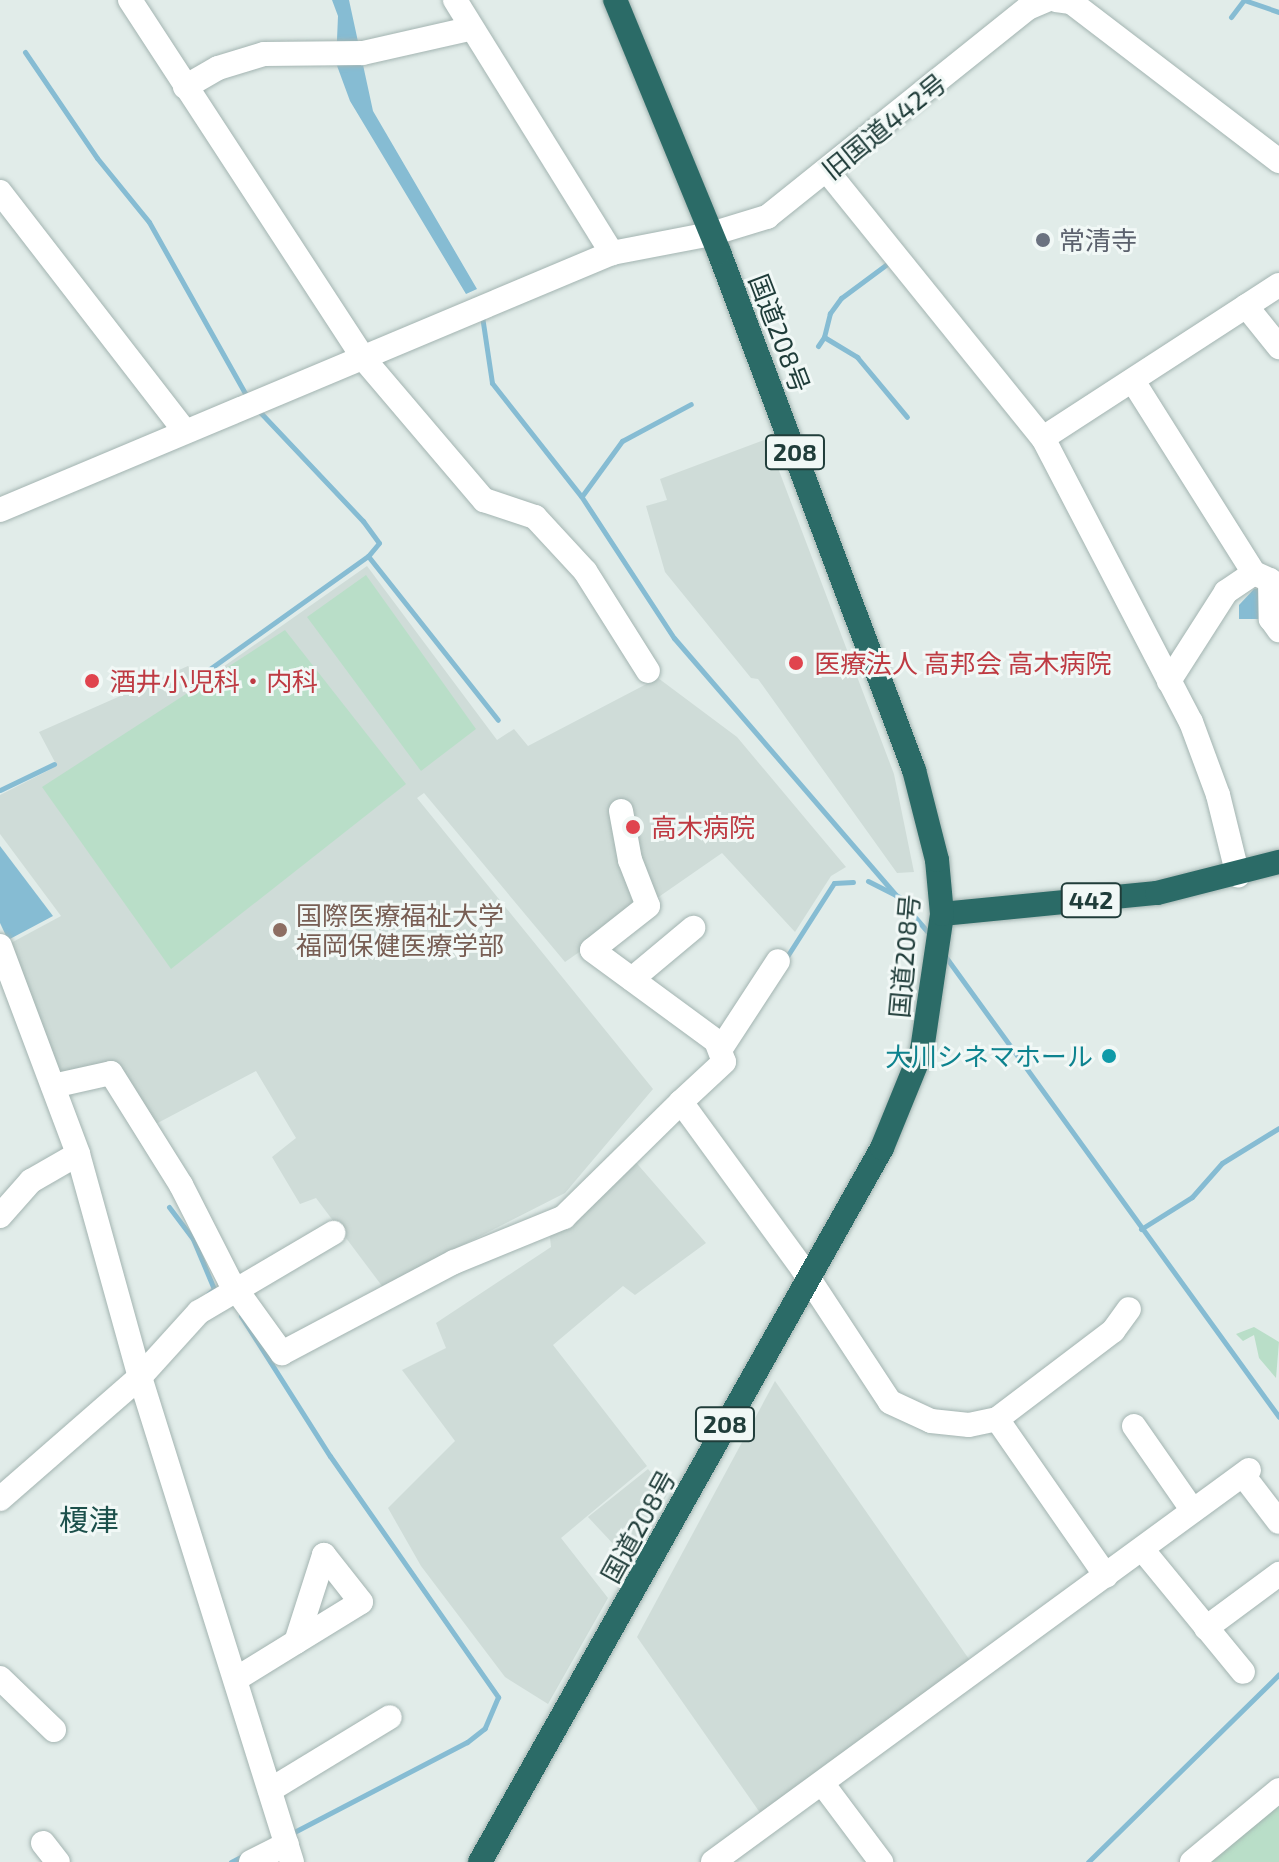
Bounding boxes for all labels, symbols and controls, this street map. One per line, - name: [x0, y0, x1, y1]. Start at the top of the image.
- street label: 旧国道442号: [816, 66, 952, 186]
- place label: 常清寺: [1059, 224, 1137, 256]
- marker: 常清寺: [1034, 231, 1052, 249]
- street label: 国道208号: [743, 269, 817, 397]
- road number: 208: [763, 432, 827, 472]
- place label: 医療法人 高邦会 高木病院: [814, 647, 1112, 679]
- marker: 医療法人 高邦会 高木病院: [785, 652, 807, 674]
- place label: 酒井小児科・内科: [110, 665, 318, 697]
- marker: 酒井小児科・内科: [81, 670, 103, 692]
- place label: 高木病院: [651, 811, 755, 843]
- marker: 高木病院: [622, 816, 644, 838]
- road number: 442: [1059, 880, 1123, 920]
- street label: 国道208号: [883, 893, 925, 1019]
- place label: 国際医療福祉大学 福岡保健医療学部: [296, 899, 504, 960]
- marker: 国際医療福祉大学 福岡保健医療学部: [271, 921, 289, 939]
- place label: 大川シネマホール: [885, 1040, 1093, 1072]
- marker: 大川シネマホール: [1100, 1047, 1118, 1065]
- road number: 208: [693, 1404, 757, 1444]
- street label: 国道208号: [594, 1464, 682, 1588]
- district label: 榎津: [59, 1501, 119, 1537]

